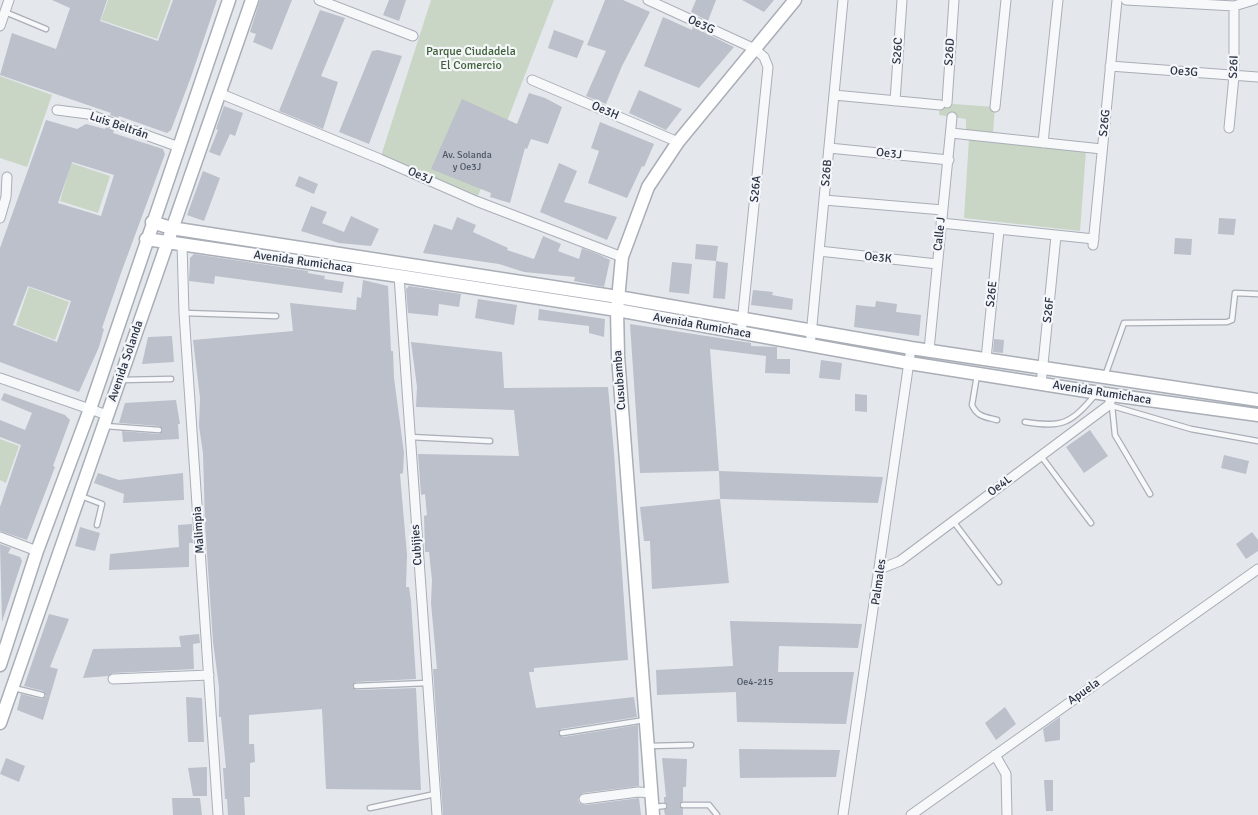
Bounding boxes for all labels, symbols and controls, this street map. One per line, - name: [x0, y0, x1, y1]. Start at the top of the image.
- street label: Oe3G: [685, 13, 717, 37]
- street label: S26C: [890, 37, 906, 65]
- street label: S26D: [942, 38, 958, 66]
- park label: Parque Ciudadela El Comercio: [426, 45, 516, 73]
- street label: S26I: [1226, 55, 1242, 79]
- street label: Oe3G: [1169, 64, 1199, 80]
- street label: Oe3H: [589, 99, 621, 123]
- street label: Luis Beltrán: [88, 109, 150, 143]
- street label: S26G: [1096, 109, 1114, 137]
- street label: Oe3J: [875, 145, 903, 163]
- house number: Av. Solanda y Oe3J: [442, 149, 492, 172]
- street label: S26B: [819, 159, 835, 187]
- street label: Oe3J: [405, 164, 435, 188]
- street label: S26A: [747, 175, 765, 203]
- street label: Calle J: [931, 216, 949, 252]
- street label: Avenida Rumichaca: [253, 248, 353, 276]
- street label: Oe3K: [864, 249, 892, 267]
- street label: S26E: [983, 280, 1001, 308]
- street label: S26F: [1040, 296, 1058, 324]
- street label: Avenida Rumichaca: [652, 310, 752, 342]
- street label: Avenida Solanda: [105, 319, 147, 403]
- street label: Cusubamba: [611, 350, 629, 410]
- street label: Avenida Rumichaca: [1052, 378, 1152, 408]
- street label: Oe4L: [985, 472, 1015, 500]
- street label: Malimpia: [190, 506, 208, 554]
- street label: Cubijies: [408, 524, 426, 566]
- street label: Palmales: [869, 558, 889, 606]
- house number: Oe4-215: [737, 676, 773, 688]
- street label: Apuela: [1065, 676, 1103, 708]

